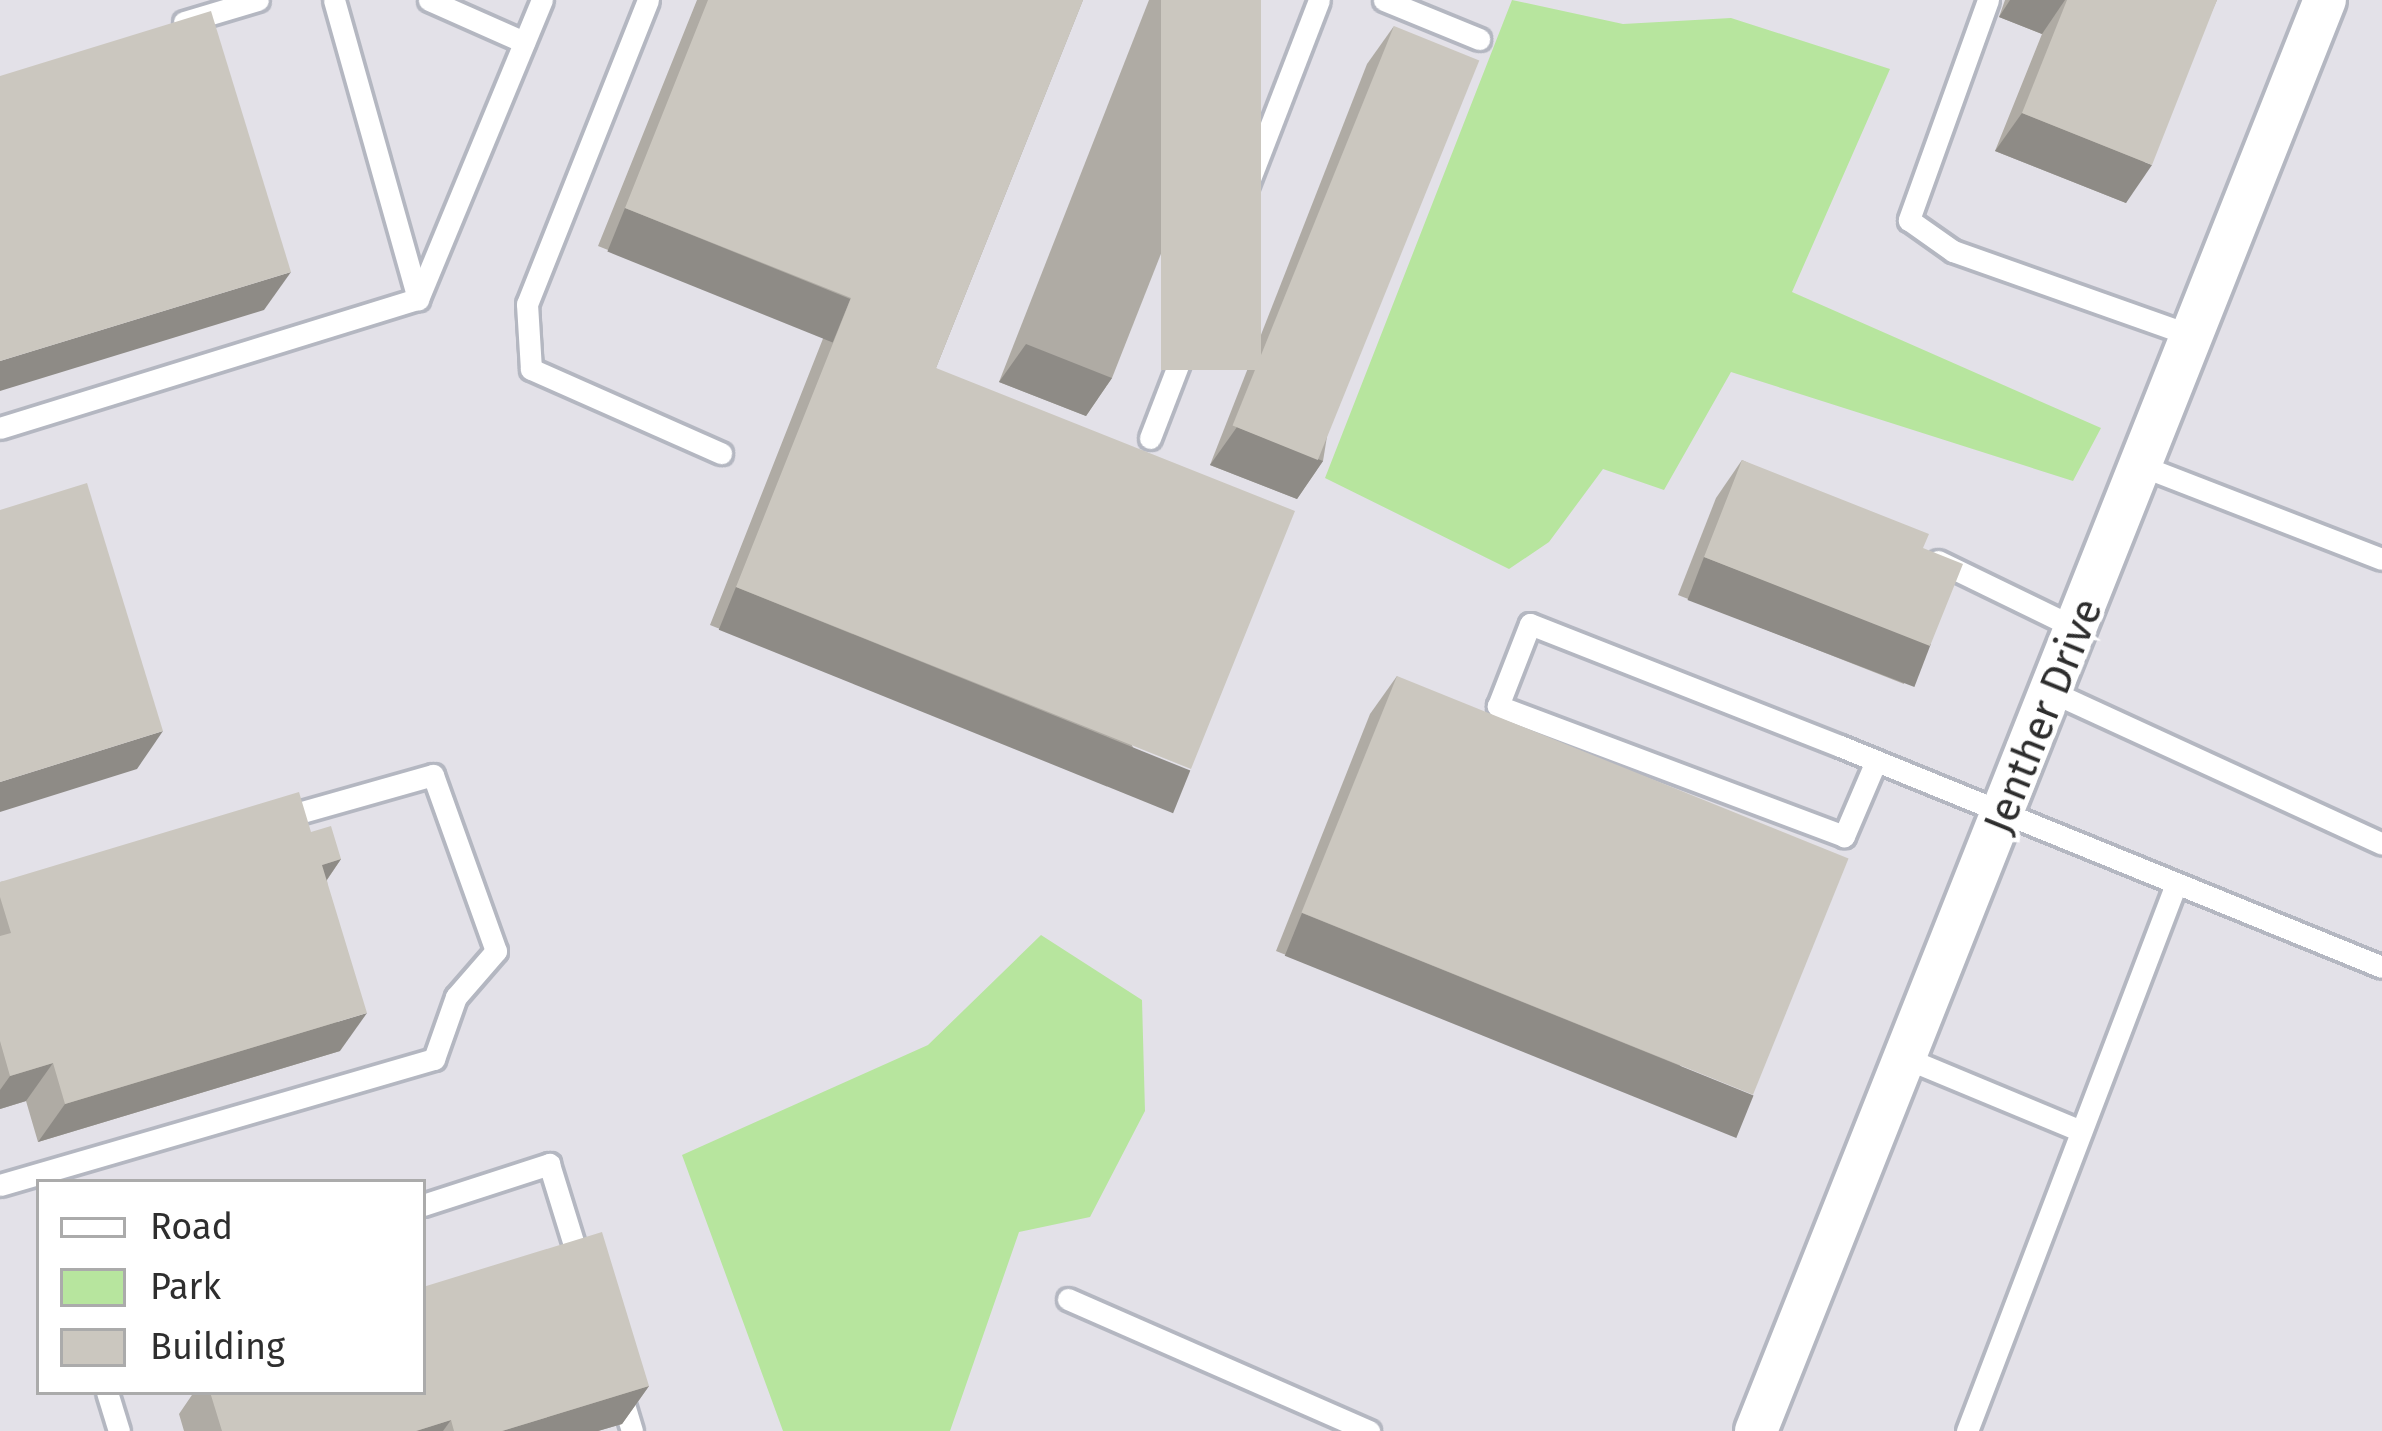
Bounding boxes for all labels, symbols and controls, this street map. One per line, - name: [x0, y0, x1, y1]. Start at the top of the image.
- street label: Jenther Drive: [1973, 591, 2113, 841]
- legend: [36, 1179, 426, 1395]
- text: Road: [150, 1205, 233, 1249]
- text: Park: [150, 1265, 221, 1309]
- text: Building: [150, 1325, 285, 1369]

